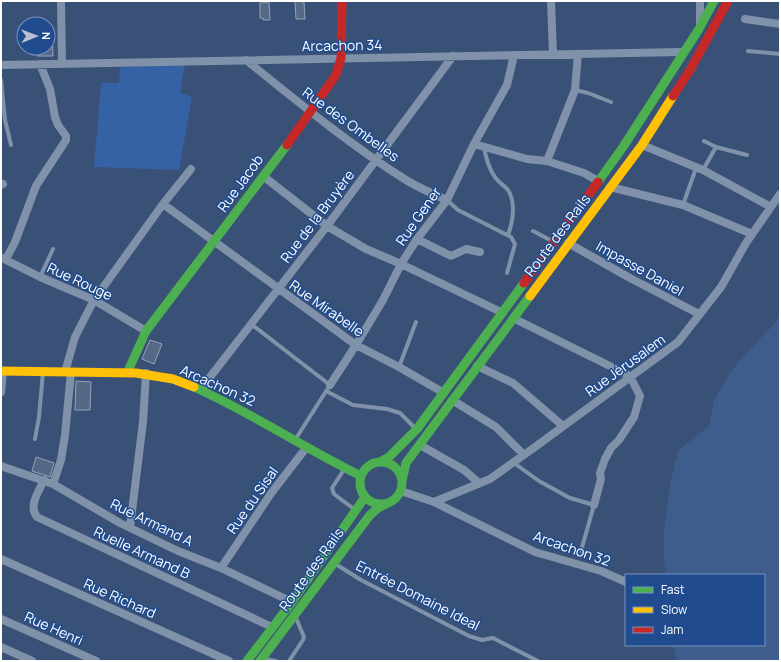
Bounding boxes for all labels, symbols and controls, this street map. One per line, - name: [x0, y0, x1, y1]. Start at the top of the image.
- north arrow: [16, 16, 56, 56]
- text: N: [39, 32, 54, 40]
- street label: Arcachon 34: [301, 35, 383, 55]
- street label: Rue des Ombelles: [299, 82, 403, 166]
- street label: Rue Jacob: [213, 151, 267, 215]
- street label: Rue de la Bruyère: [276, 166, 358, 266]
- street label: Rue Gener: [391, 183, 445, 249]
- street label: Route des Rails: [520, 190, 594, 280]
- street label: Impasse Daniel: [593, 236, 687, 300]
- street label: Rue Rouge: [44, 258, 116, 304]
- street label: Rue Mirabelle: [286, 275, 368, 341]
- street label: Rue Jérusalem: [581, 329, 669, 400]
- street label: Arcachon 32: [177, 360, 259, 410]
- street label: Rue du Sisal: [222, 463, 282, 537]
- street label: Rue Armand A: [107, 494, 197, 550]
- street label: Ruelle Armand B: [91, 521, 194, 583]
- street label: Route des Rails: [274, 523, 348, 615]
- street label: Arcachon 32: [531, 526, 613, 570]
- street label: Entrée Domaine Ideal: [353, 556, 483, 634]
- street label: Rue Richard: [81, 574, 159, 622]
- legend: [625, 574, 765, 646]
- text: Fast: [661, 581, 685, 598]
- text: Slow: [661, 601, 687, 618]
- street label: Rue Henri: [22, 607, 86, 649]
- text: Jam: [661, 621, 683, 638]

